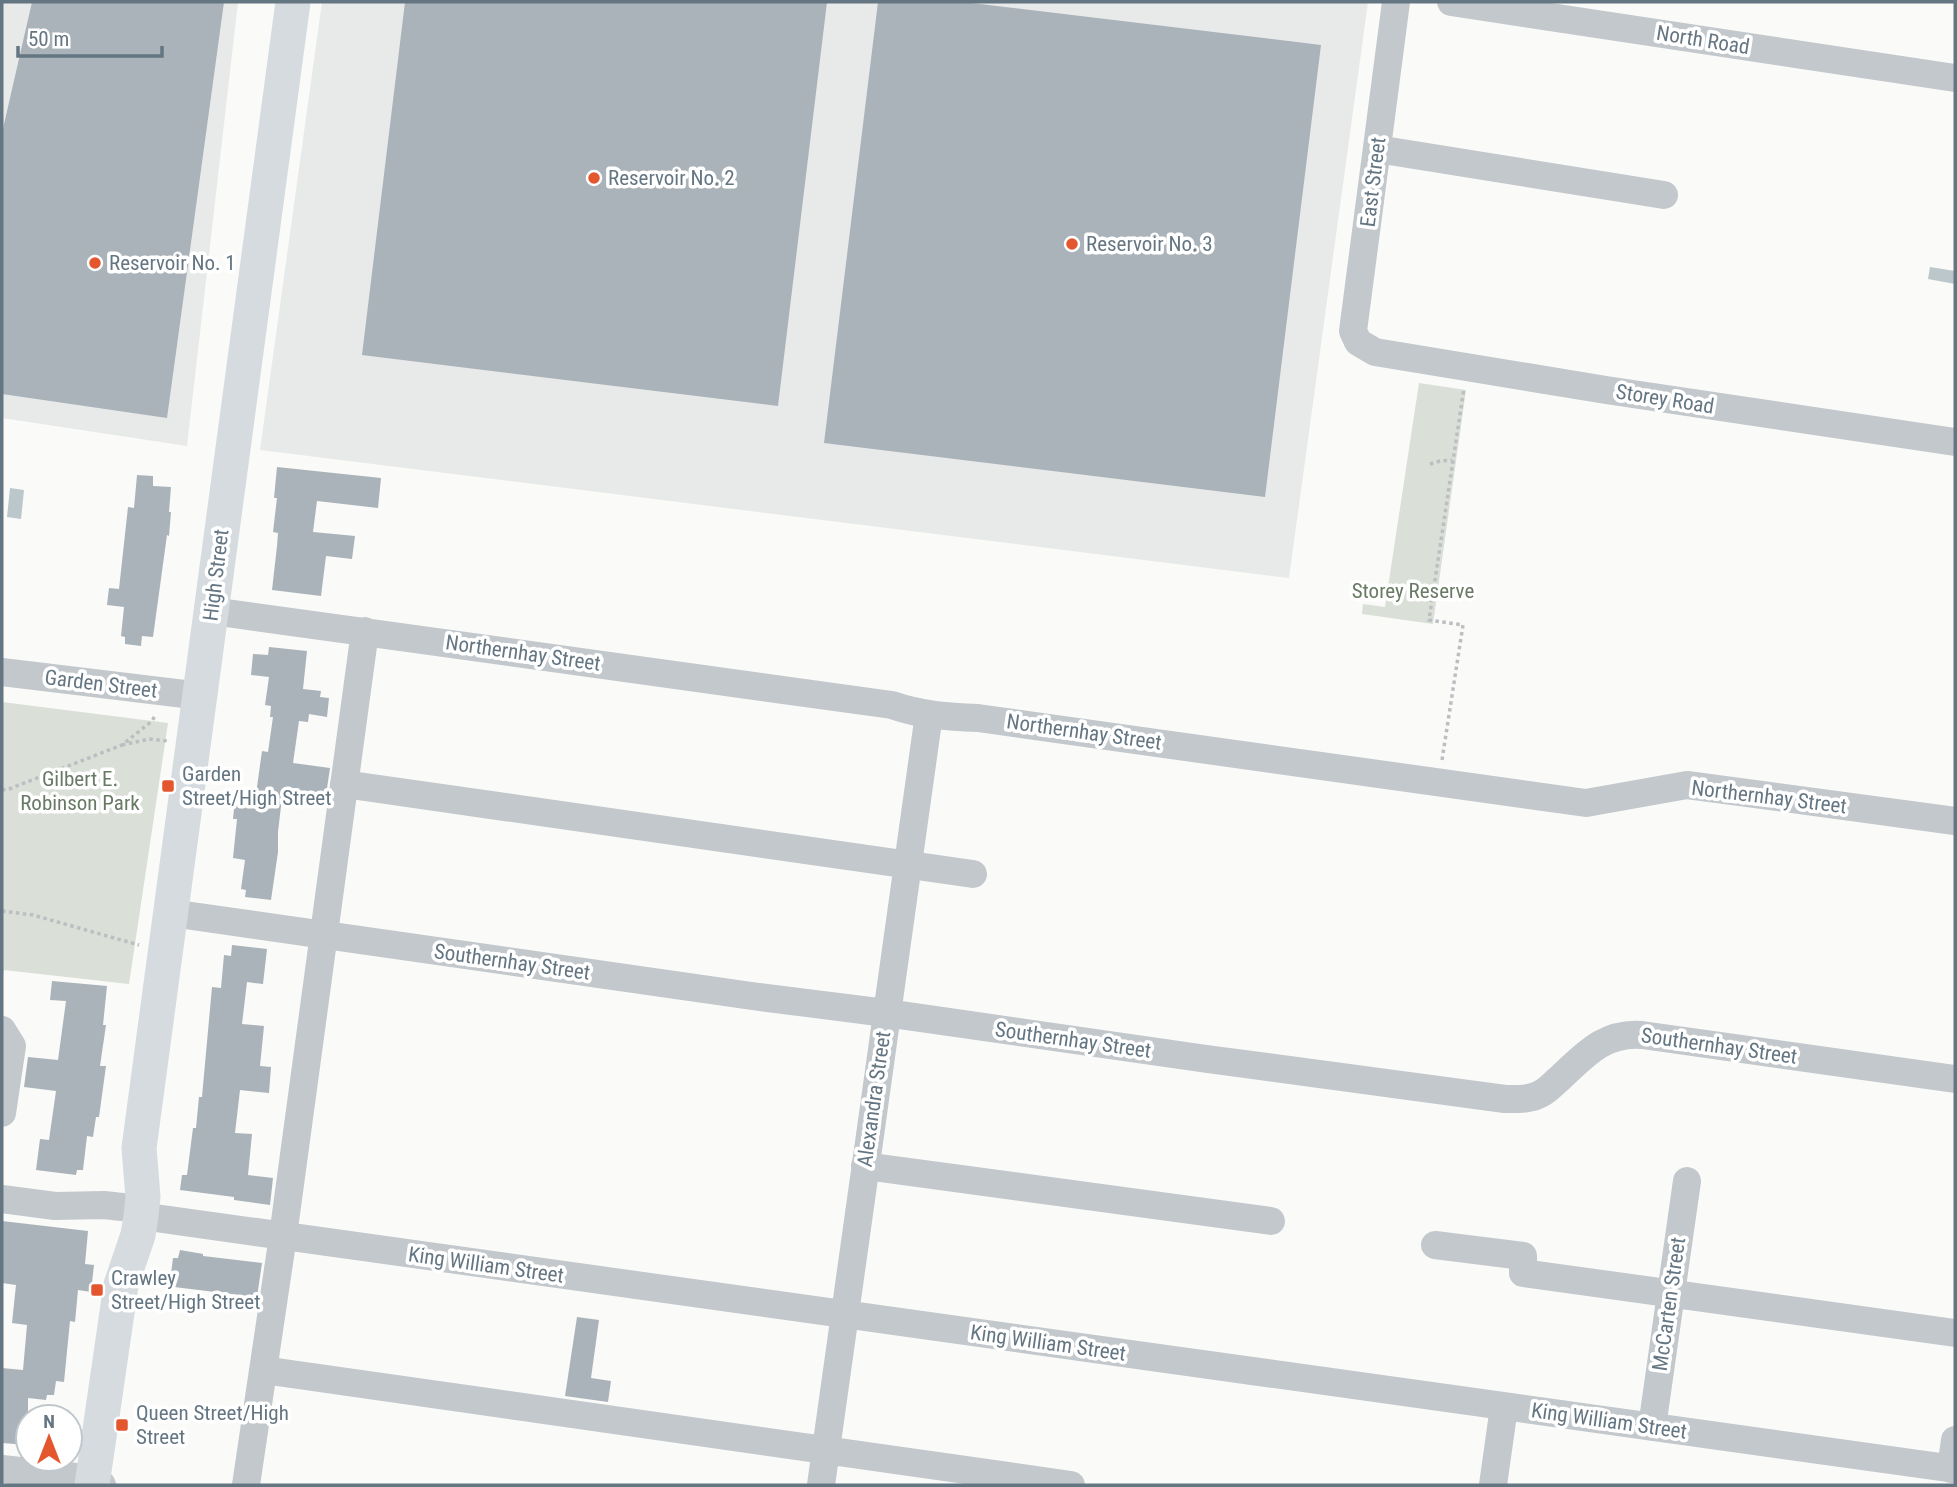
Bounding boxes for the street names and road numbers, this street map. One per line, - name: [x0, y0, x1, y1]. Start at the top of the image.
- street label: North Road: [1655, 21, 1751, 59]
- street label: East Street: [1356, 136, 1390, 228]
- street label: Storey Road: [1614, 379, 1716, 419]
- street label: High Street: [198, 528, 234, 622]
- street label: Northernhay Street: [444, 630, 602, 676]
- street label: Garden Street: [43, 665, 159, 703]
- street label: Northernhay Street: [1005, 709, 1163, 755]
- street label: Northernhay Street: [1690, 776, 1848, 818]
- street label: Southernhay Street: [433, 939, 591, 985]
- street label: Southernhay Street: [994, 1017, 1152, 1063]
- street label: Southernhay Street: [1640, 1023, 1798, 1069]
- street label: Alexandra Street: [853, 1030, 895, 1168]
- street label: McCarten Street: [1648, 1236, 1690, 1372]
- street label: King William Street: [407, 1242, 565, 1288]
- street label: King William Street: [969, 1320, 1127, 1366]
- street label: King William Street: [1530, 1398, 1688, 1444]

